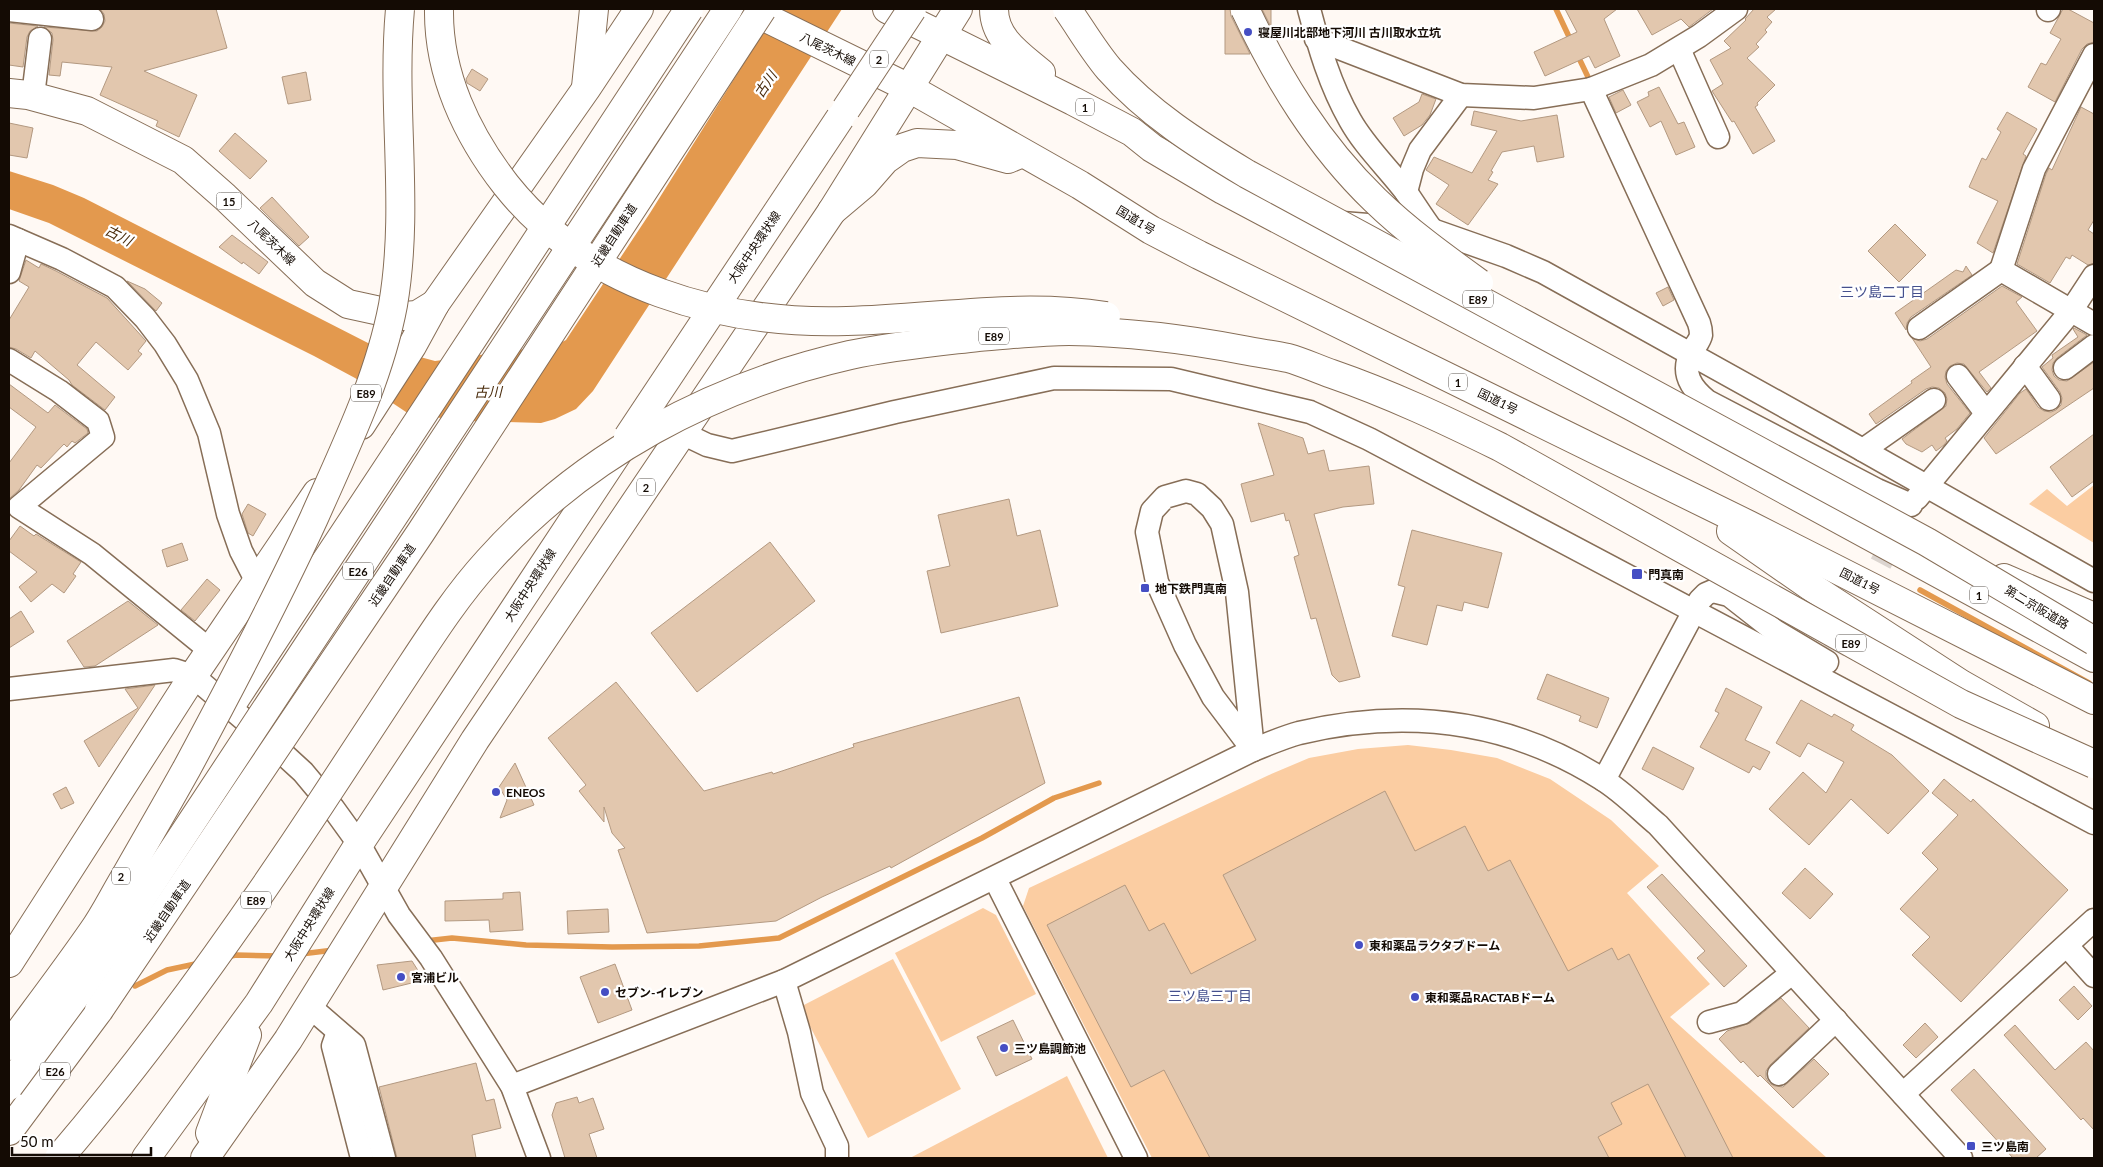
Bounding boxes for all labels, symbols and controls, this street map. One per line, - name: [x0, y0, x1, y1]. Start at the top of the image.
- place label: 寝屋川北部地下河川 古川取水立坑: [1258, 25, 1441, 40]
- marker: 寝屋川北部地下河川 古川取水立坑: [1242, 26, 1254, 38]
- street label: 八尾茨木線: [798, 29, 858, 69]
- road number: 2: [870, 51, 888, 68]
- water label: 古川: [750, 66, 781, 100]
- road number: 1: [1076, 98, 1094, 115]
- road number: 15: [216, 192, 242, 210]
- street label: 近畿自動車道: [588, 201, 640, 269]
- street label: 国道1号: [1114, 203, 1158, 237]
- street label: 大阪中央環状線: [724, 208, 784, 286]
- street label: 八尾茨木線: [245, 216, 299, 268]
- water label: 古川: [103, 221, 137, 250]
- district label: 三ツ島二丁目: [1840, 283, 1924, 300]
- road number: E89: [1463, 290, 1493, 308]
- road number: E89: [979, 328, 1009, 344]
- road number: 1: [1449, 374, 1467, 391]
- water label: 古川: [474, 383, 504, 400]
- road number: E89: [351, 384, 381, 402]
- street label: 国道1号: [1475, 385, 1521, 417]
- road number: 2: [637, 478, 655, 496]
- street label: 近畿自動車道: [366, 541, 418, 609]
- street label: 大阪中央環状線: [501, 546, 559, 624]
- road number: E26: [343, 562, 373, 580]
- street label: 国道1号: [1837, 565, 1883, 597]
- marker: 門真南: [1630, 567, 1644, 581]
- place label: 門真南: [1648, 567, 1684, 582]
- place label: 地下鉄門真南: [1155, 581, 1227, 596]
- marker: 地下鉄門真南: [1139, 582, 1151, 594]
- street label: 第二京阪道路: [2002, 582, 2072, 632]
- road number: 1: [1970, 586, 1988, 604]
- road number: E89: [1836, 634, 1866, 651]
- place label: ENEOS: [506, 785, 546, 800]
- marker: ENEOS: [490, 786, 502, 798]
- road number: 2: [112, 868, 130, 884]
- street label: 近畿自動車道: [141, 877, 193, 945]
- street label: 大阪中央環状線: [280, 884, 338, 964]
- road number: E89: [241, 892, 271, 908]
- place label: 東和薬品ラクタブドーム: [1369, 938, 1500, 953]
- marker: 東和薬品ラクタブドーム: [1353, 939, 1365, 951]
- place label: 宮浦ビル: [411, 970, 459, 985]
- marker: 宮浦ビル: [395, 971, 407, 983]
- place label: セブン-イレブン: [615, 985, 703, 1000]
- marker: セブン-イレブン: [599, 986, 611, 998]
- district label: 三ツ島三丁目: [1168, 987, 1252, 1004]
- place label: 東和薬品RACTABドーム: [1425, 990, 1555, 1005]
- marker: 東和薬品RACTABドーム: [1409, 991, 1421, 1003]
- place label: 三ツ島調節池: [1014, 1041, 1086, 1056]
- marker: 三ツ島調節池: [998, 1042, 1010, 1054]
- road number: E26: [40, 1062, 70, 1080]
- scale bar: [12, 1124, 151, 1156]
- text: 50 m: [20, 1132, 54, 1150]
- place label: 三ツ島南: [1981, 1139, 2029, 1154]
- marker: 三ツ島南: [1965, 1140, 1977, 1152]

